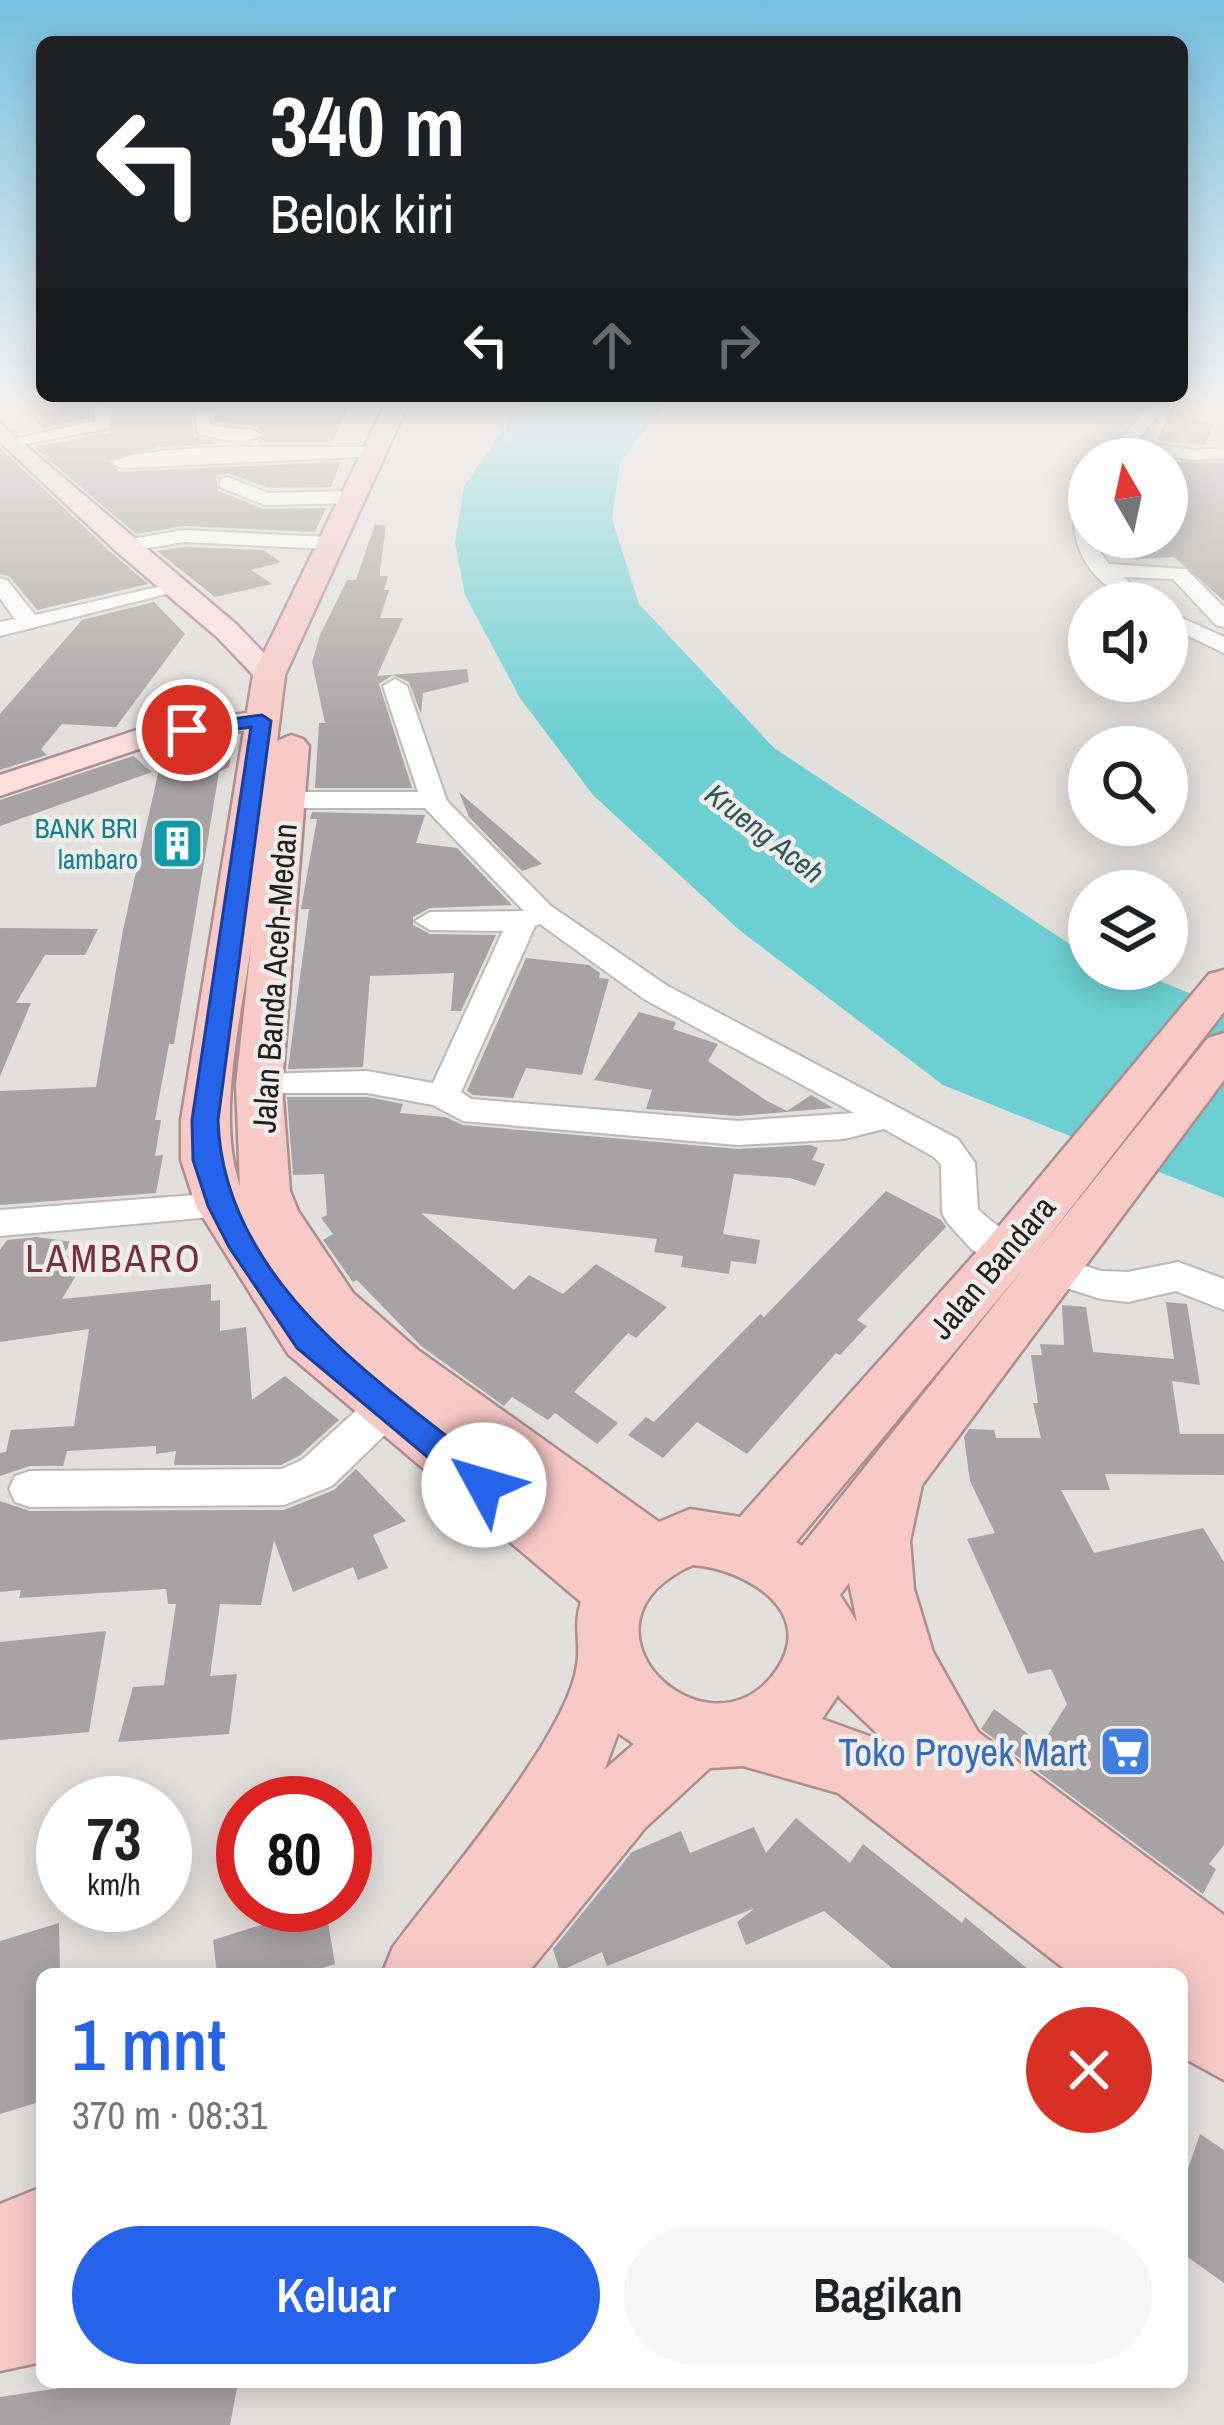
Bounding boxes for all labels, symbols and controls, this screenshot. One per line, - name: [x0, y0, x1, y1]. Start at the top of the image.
- text: 340 m: [270, 69, 465, 182]
- icon: left: [72, 84, 228, 240]
- text: Belok kiri: [270, 177, 455, 250]
- icon: left: [453, 312, 519, 378]
- icon: ahead: [579, 312, 645, 378]
- icon: right: [705, 312, 771, 378]
- north arrow: [1068, 438, 1188, 558]
- map controls: [1068, 438, 1188, 990]
- button: sound: [1068, 582, 1188, 702]
- pin: [136, 679, 238, 781]
- icon: arrive: [154, 697, 220, 763]
- button: search: [1068, 726, 1188, 846]
- water label: Krueng Aceh: [697, 774, 833, 892]
- place label: BANK BRI lambaro: [35, 810, 138, 877]
- building icon: BANK BRI lambaro: [149, 816, 205, 872]
- street label: Jalan Banda Aceh-Medan: [241, 822, 307, 1134]
- button: layers: [1068, 870, 1188, 990]
- street label: Jalan Bandara: [919, 1186, 1065, 1348]
- district label: LAMBARO: [25, 1232, 203, 1284]
- position arrow: [421, 1422, 547, 1548]
- supermarket icon: Toko Proyek Mart: [1098, 1724, 1154, 1780]
- place label: Toko Proyek Mart: [838, 1726, 1087, 1778]
- speed limit sign: 80: [216, 1776, 372, 1932]
- text: 73: [87, 1798, 141, 1879]
- text: km/h: [87, 1864, 141, 1904]
- text: 1 mnt: [72, 1995, 226, 2092]
- button: close: [1026, 2007, 1152, 2133]
- text: 370 m · 08:31: [72, 2089, 268, 2141]
- button: Keluar: [72, 2226, 600, 2364]
- button: Bagikan: [624, 2226, 1152, 2364]

